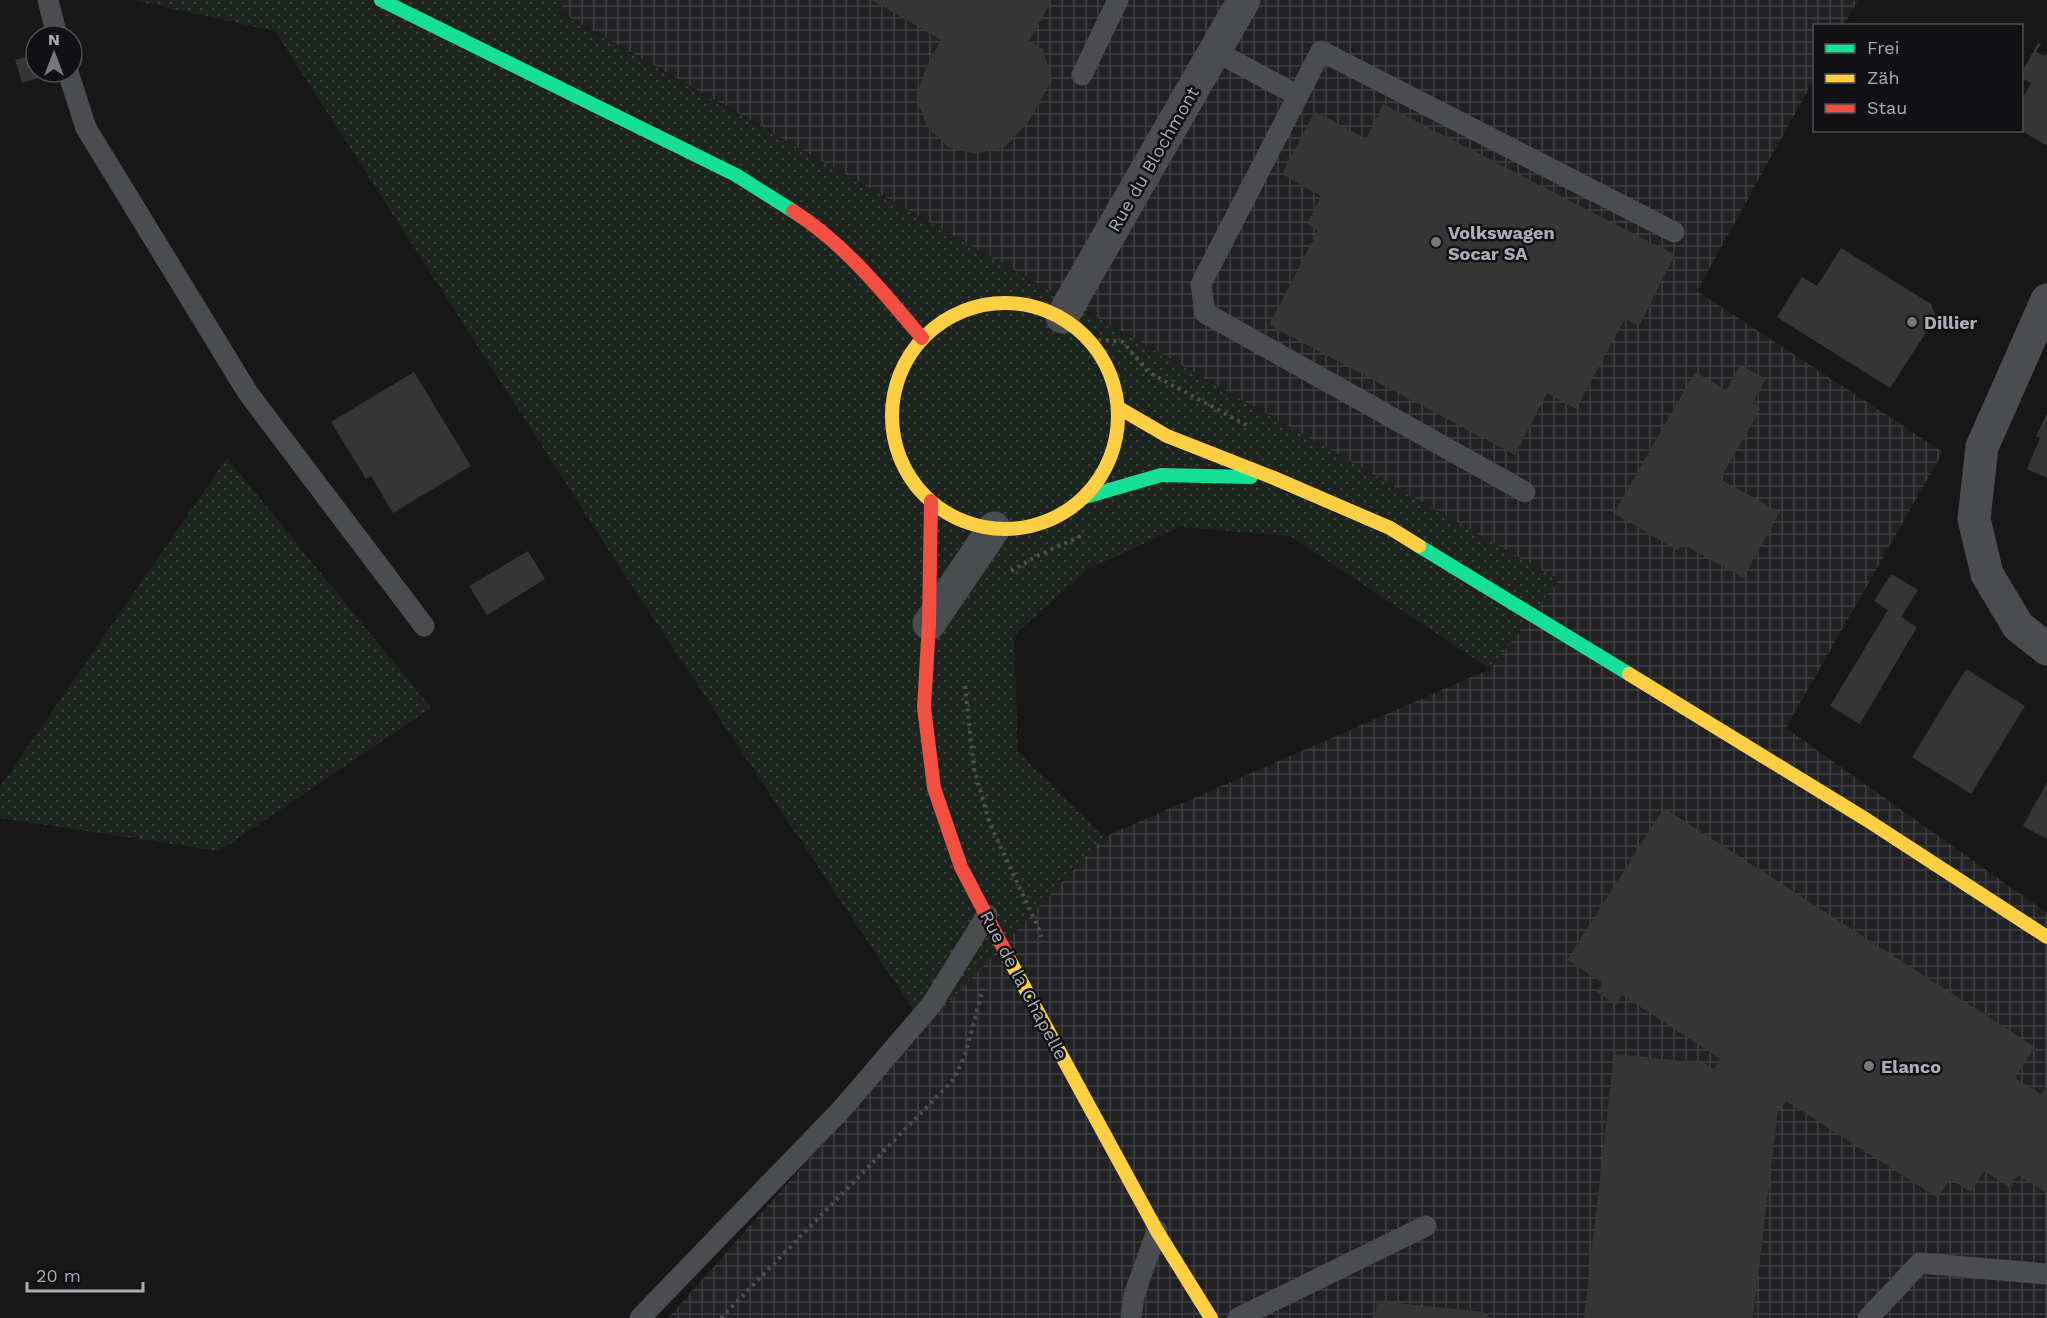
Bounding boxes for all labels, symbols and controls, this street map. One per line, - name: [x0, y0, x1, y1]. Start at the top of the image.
- north arrow: [24, 24, 84, 84]
- legend: [1813, 24, 2023, 132]
- text: N: [48, 30, 60, 49]
- text: Frei: [1867, 37, 1899, 58]
- text: Zäh: [1867, 67, 1900, 88]
- street label: Rue du Blochmont: [1103, 82, 1203, 235]
- text: Stau: [1867, 97, 1907, 118]
- place label: Volkswagen Socar SA: [1448, 222, 1555, 264]
- marker: Volkswagen Socar SA: [1429, 235, 1443, 249]
- place label: Dillier: [1924, 312, 1978, 333]
- marker: Dillier: [1905, 315, 1919, 329]
- street label: Rue de la Chapelle: [976, 907, 1072, 1063]
- place label: Elanco: [1881, 1056, 1941, 1077]
- marker: Elanco: [1862, 1059, 1876, 1073]
- scale bar: [27, 1255, 142, 1293]
- text: 20 m: [36, 1265, 81, 1286]

